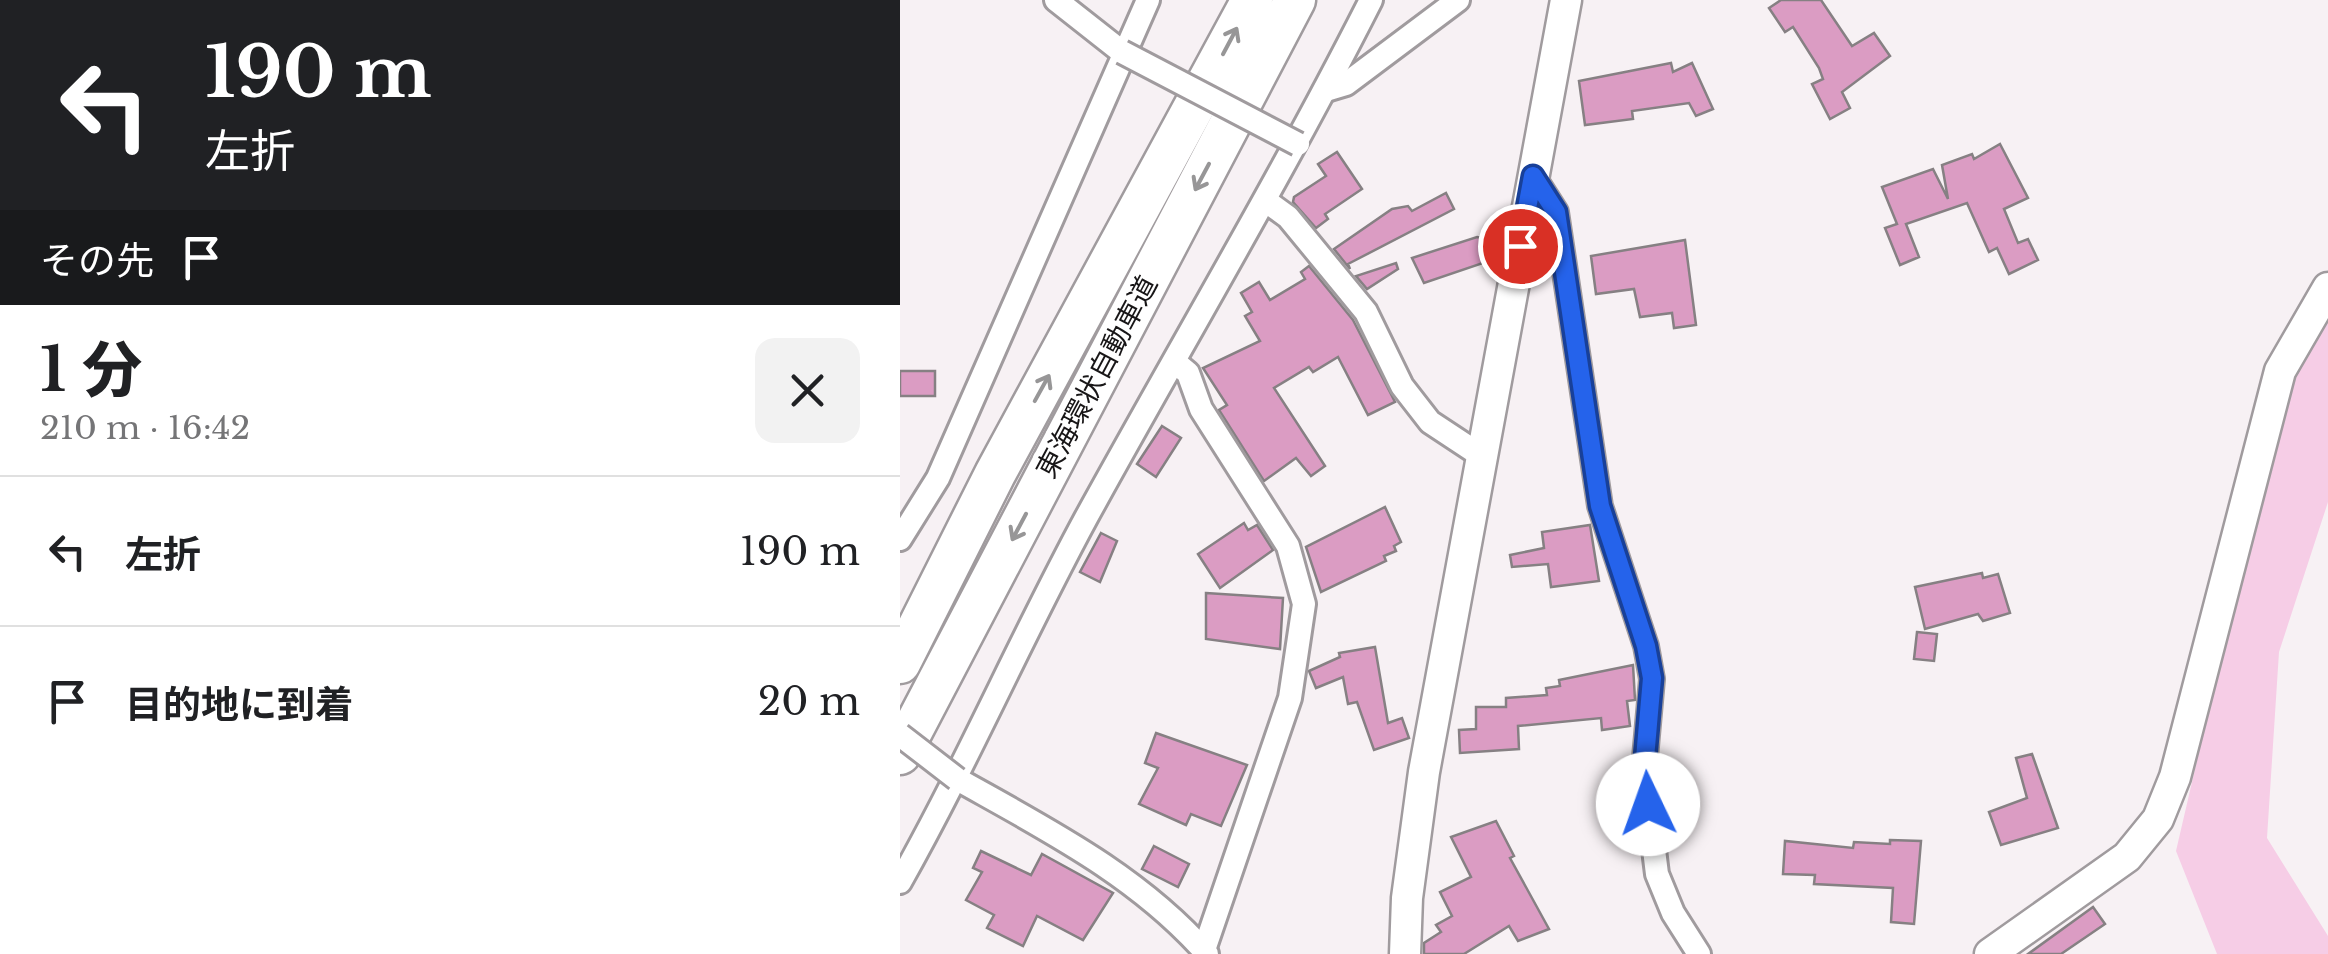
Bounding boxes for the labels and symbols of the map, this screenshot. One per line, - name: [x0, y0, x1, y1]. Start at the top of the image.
- one-way arrow: [1221, 26, 1241, 56]
- one-way arrow: [1192, 162, 1211, 192]
- pin: [1478, 204, 1563, 289]
- street label: 東海環状自動車道: [1029, 270, 1165, 484]
- one-way arrow: [1033, 374, 1052, 403]
- one-way arrow: [1008, 511, 1028, 541]
- position arrow: [1596, 752, 1700, 856]

